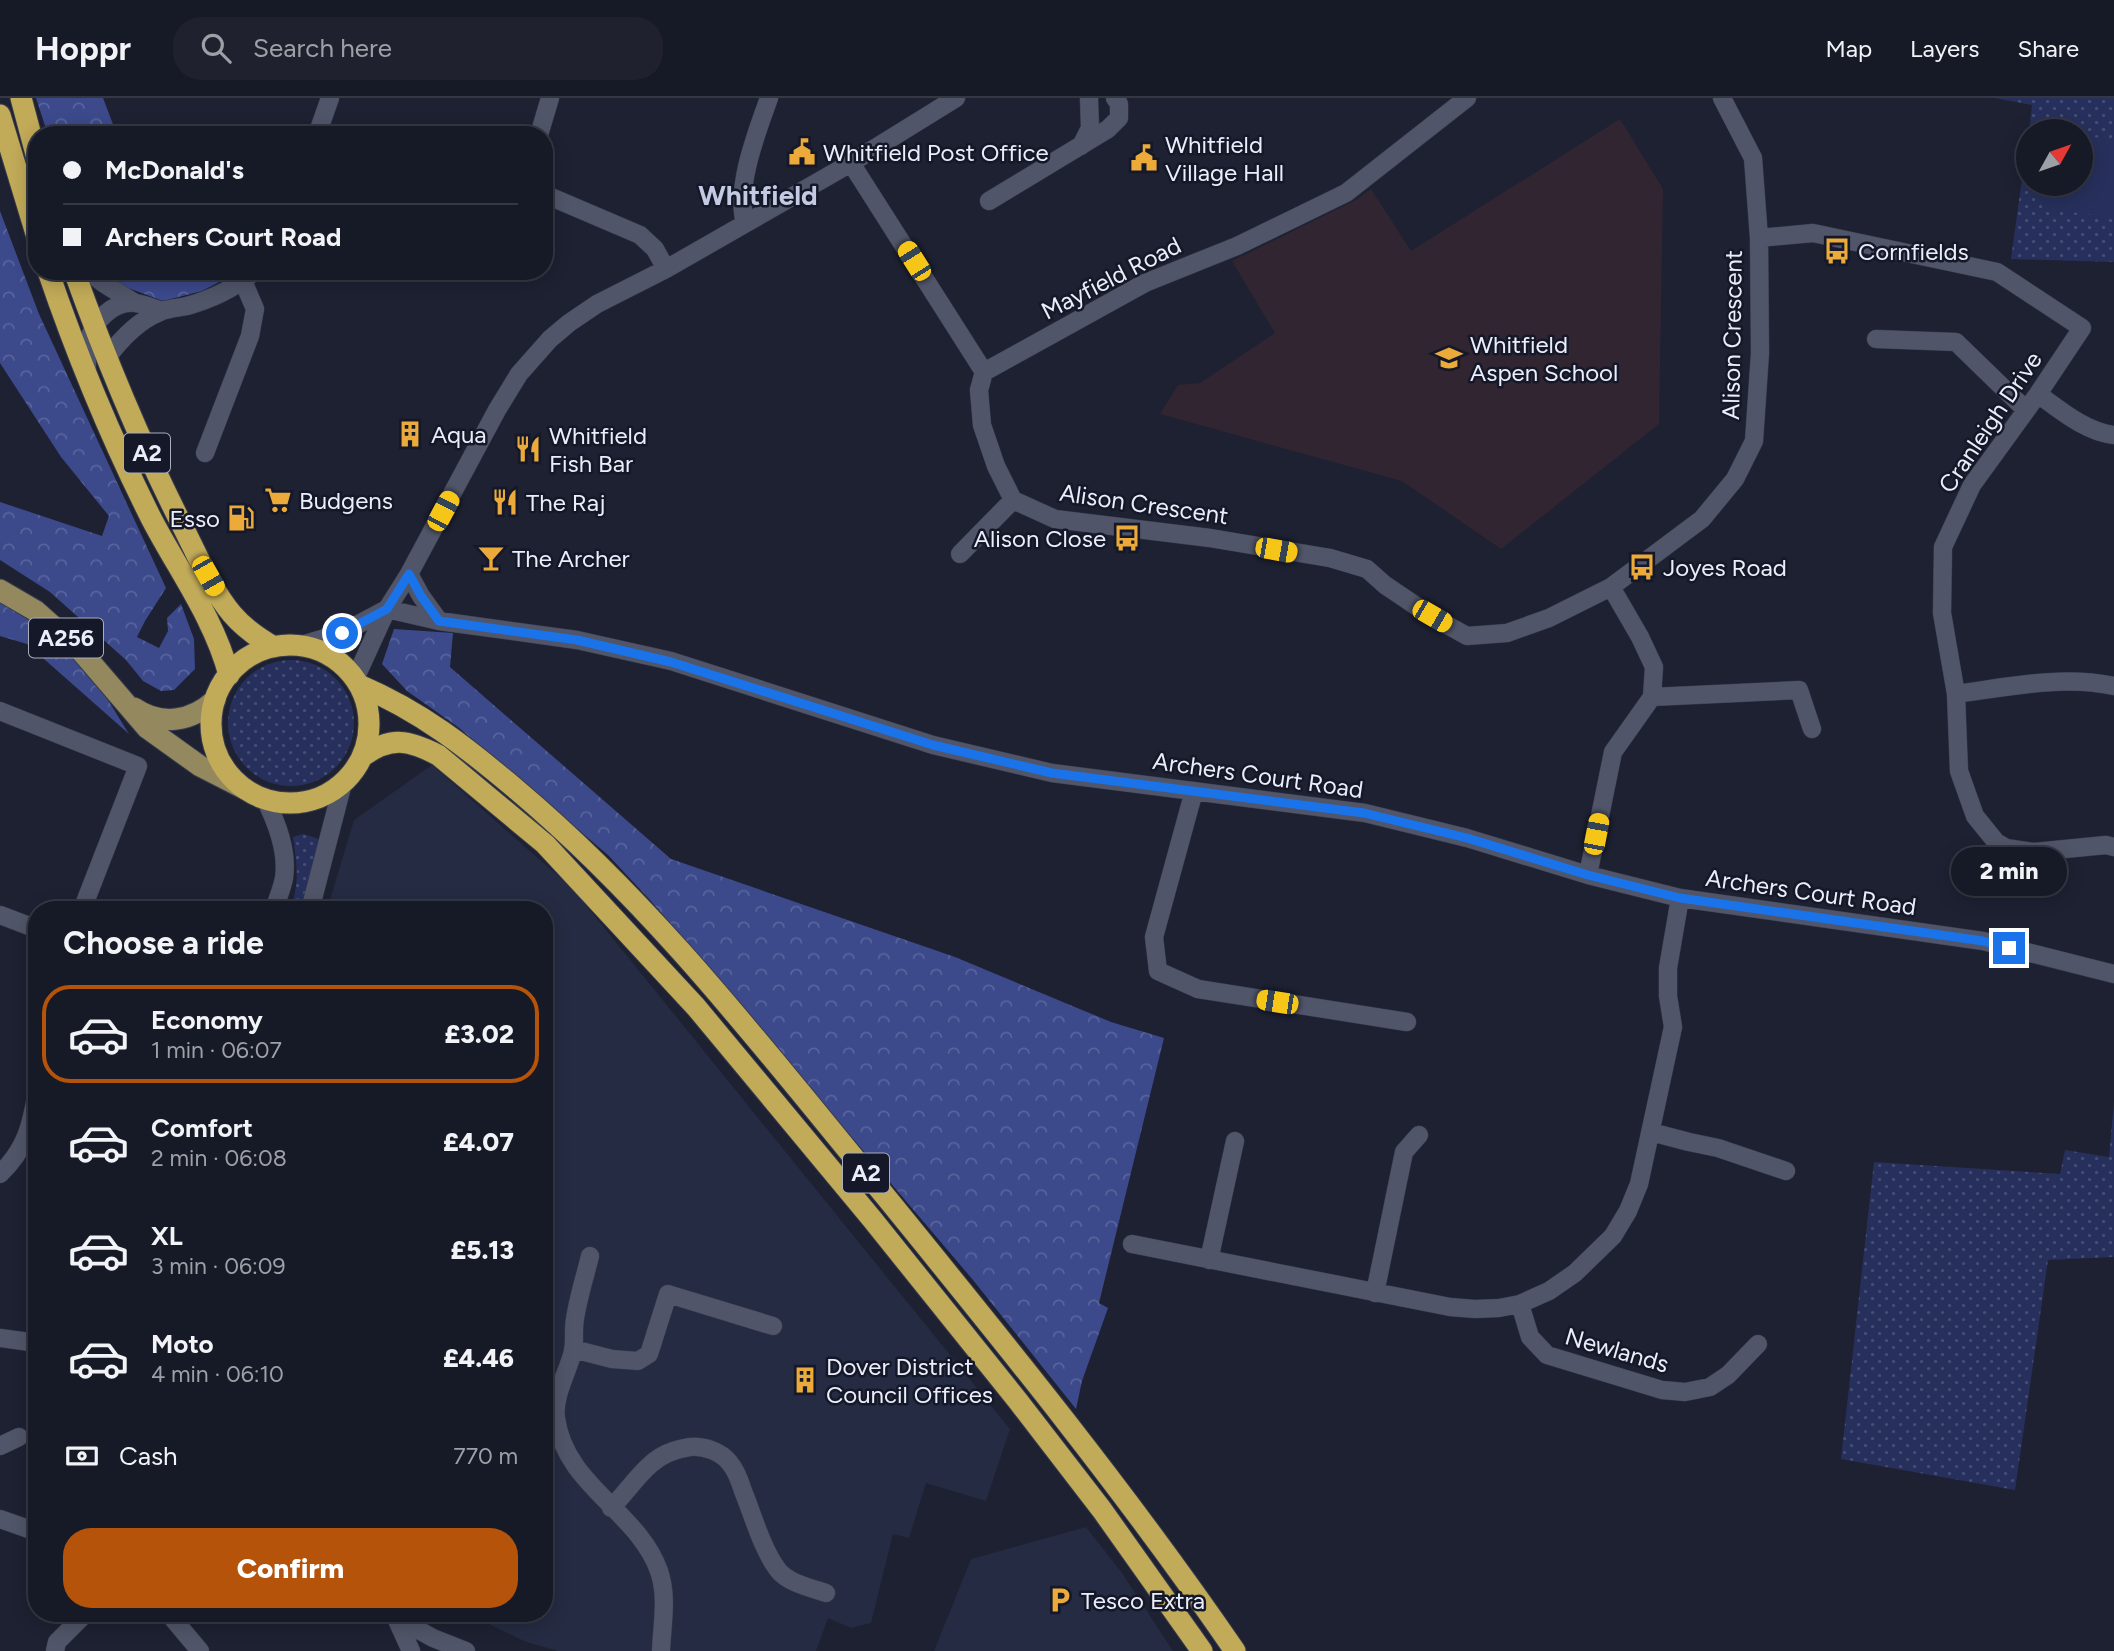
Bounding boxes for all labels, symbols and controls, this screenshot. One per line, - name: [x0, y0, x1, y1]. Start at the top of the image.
- search box: [173, 17, 663, 80]
- text: Hoppr: [35, 29, 131, 68]
- icon: search: [197, 29, 235, 67]
- text: Search here: [253, 32, 392, 64]
- text: Map: [1825, 34, 1872, 63]
- text: Layers: [1910, 34, 1979, 63]
- text: Share: [2017, 34, 2079, 63]
- north arrow: [2016, 119, 2093, 196]
- map controls: [2016, 119, 2093, 196]
- place label: Whitfield Village Hall: [1165, 130, 1284, 187]
- public building icon: Whitfield Post Office: [787, 137, 817, 167]
- place label: Whitfield Post Office: [823, 138, 1049, 167]
- public building icon: Whitfield Village Hall: [1129, 143, 1159, 173]
- text: McDonald's: [105, 154, 244, 186]
- district label: Whitfield: [698, 178, 818, 212]
- text: Archers Court Road: [105, 221, 341, 253]
- street label: Mayfield Road: [1036, 230, 1186, 326]
- bus stop icon: Cornfields: [1822, 236, 1852, 266]
- place label: Cornfields: [1858, 237, 1969, 266]
- car: [894, 238, 935, 284]
- street label: Alison Crescent: [1716, 250, 1748, 420]
- place label: Whitfield Aspen School: [1470, 330, 1618, 387]
- school or university icon: Whitfield Aspen School: [1434, 343, 1464, 373]
- street label: Cranleigh Drive: [1932, 346, 2048, 498]
- building icon: Aqua: [395, 419, 425, 449]
- place label: Aqua: [431, 420, 487, 449]
- place label: Whitfield Fish Bar: [549, 421, 647, 478]
- road number: A2: [124, 434, 170, 472]
- restaurant icon: Whitfield Fish Bar: [513, 434, 543, 464]
- street label: Alison Crescent: [1058, 478, 1230, 530]
- supermarket icon: Budgens: [263, 485, 293, 515]
- place label: Budgens: [299, 486, 393, 515]
- restaurant icon: The Raj: [490, 487, 520, 517]
- car: [424, 488, 463, 534]
- place label: The Raj: [526, 488, 605, 517]
- fuel station icon: Esso: [226, 503, 256, 533]
- place label: Esso: [170, 504, 220, 533]
- bus stop icon: Alison Close: [1112, 523, 1142, 553]
- place label: Alison Close: [974, 524, 1106, 553]
- car: [1254, 536, 1299, 564]
- bar icon: The Archer: [476, 543, 506, 573]
- place label: The Archer: [512, 544, 630, 573]
- bus stop icon: Joyes Road: [1627, 552, 1657, 582]
- car: [189, 553, 228, 599]
- place label: Joyes Road: [1663, 553, 1787, 582]
- car: [1409, 596, 1456, 636]
- route start: [326, 617, 358, 649]
- road number: A256: [29, 618, 103, 658]
- street label: Archers Court Road: [1151, 746, 1365, 804]
- car: [1582, 811, 1611, 857]
- callout: 2 min: [1951, 846, 2067, 896]
- text: 2 min: [1980, 857, 2038, 885]
- street label: Archers Court Road: [1704, 863, 1918, 921]
- text: Choose a ride: [63, 924, 264, 962]
- route end: [1993, 932, 2025, 964]
- car: [1255, 988, 1300, 1016]
- icon: car: [67, 1003, 130, 1066]
- text: Economy: [151, 1004, 263, 1036]
- text: £3.02: [445, 1018, 514, 1050]
- text: 1 min · 06:07: [151, 1036, 282, 1064]
- icon: car: [67, 1111, 130, 1174]
- text: Comfort: [151, 1112, 253, 1144]
- text: £4.07: [443, 1126, 514, 1158]
- text: 2 min · 06:08: [151, 1144, 287, 1172]
- road number: A2: [843, 1154, 889, 1192]
- icon: car: [67, 1219, 130, 1282]
- text: XL: [151, 1220, 183, 1252]
- text: £5.13: [451, 1234, 514, 1266]
- text: 3 min · 06:09: [151, 1252, 285, 1280]
- street label: Newlands: [1562, 1321, 1672, 1379]
- icon: car: [67, 1327, 130, 1390]
- text: Moto: [151, 1328, 214, 1360]
- text: £4.46: [443, 1342, 514, 1374]
- place label: Dover District Council Offices: [826, 1352, 993, 1409]
- text: 4 min · 06:10: [151, 1360, 284, 1388]
- building icon: Dover District Council Offices: [790, 1365, 820, 1395]
- icon: cash: [63, 1437, 101, 1475]
- text: Cash: [119, 1440, 178, 1472]
- text: 770 m: [453, 1442, 518, 1470]
- button: Confirm: [63, 1528, 518, 1608]
- parking icon: Tesco Extra: [1045, 1585, 1075, 1615]
- place label: Tesco Extra: [1081, 1586, 1205, 1615]

